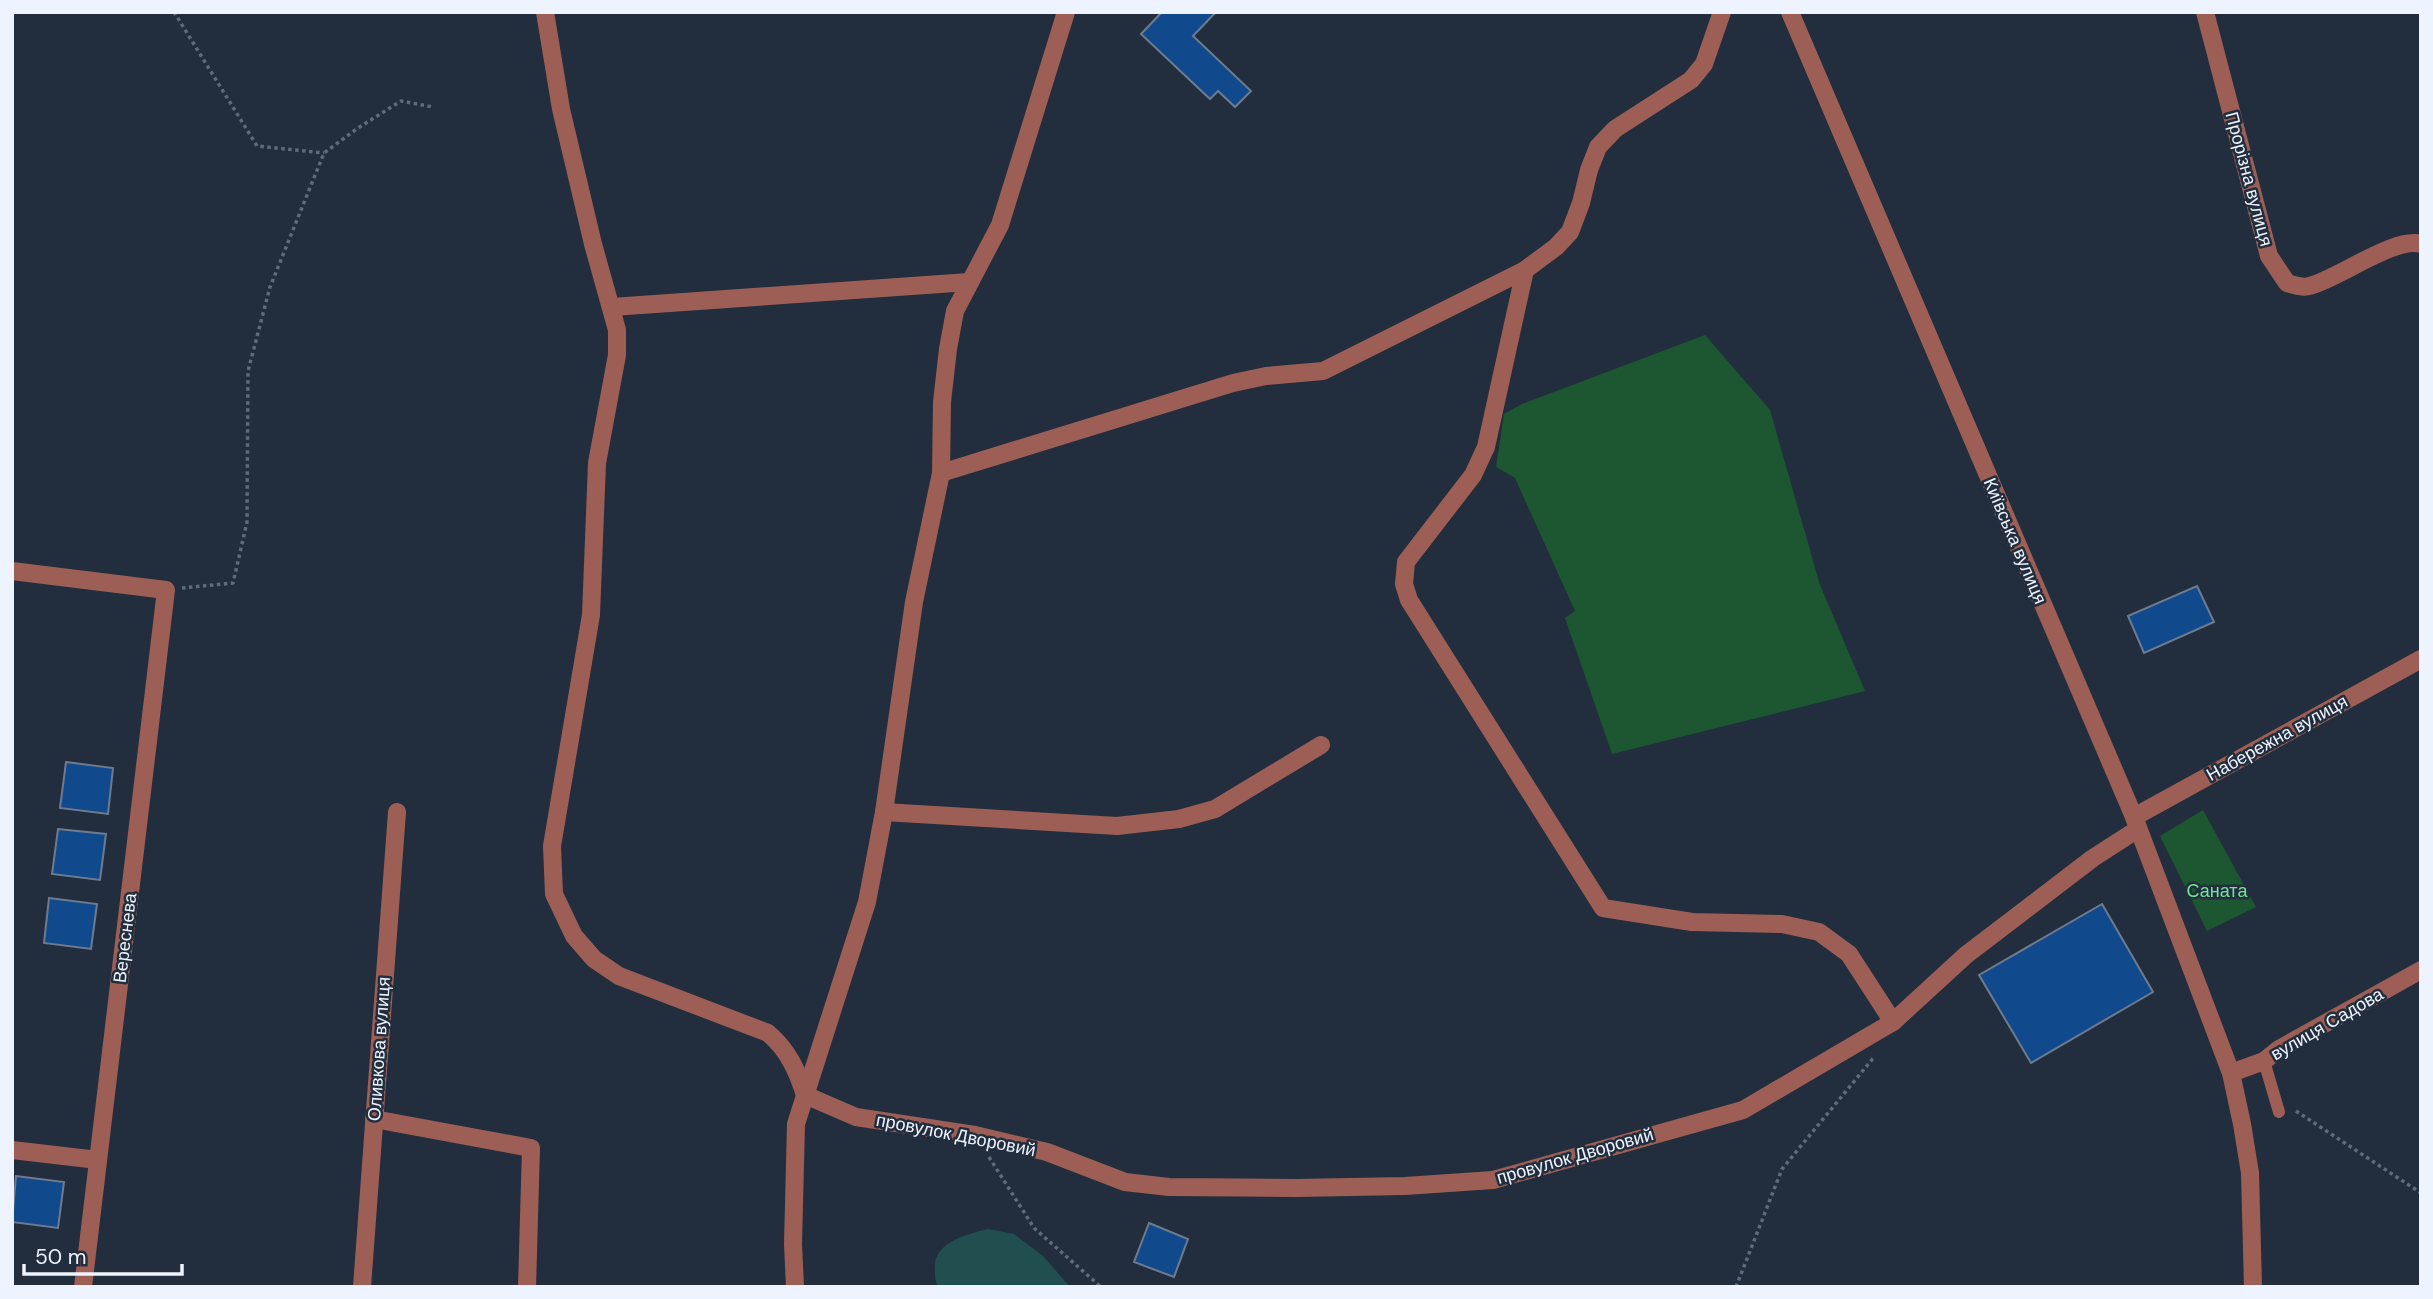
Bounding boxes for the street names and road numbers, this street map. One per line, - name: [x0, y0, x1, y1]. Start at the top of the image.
- street label: Прорізна вулиця: [2220, 109, 2278, 249]
- street label: Київська вулиця: [1978, 474, 2052, 608]
- street label: Набережна вулиця: [2202, 689, 2352, 787]
- street label: Вереснева: [108, 891, 143, 984]
- street label: Оливкова вулиця: [362, 976, 396, 1122]
- street label: вулиця Садова: [2266, 982, 2389, 1066]
- street label: провулок Дворовий: [874, 1108, 1038, 1162]
- street label: провулок Дворовий: [1494, 1122, 1656, 1190]

